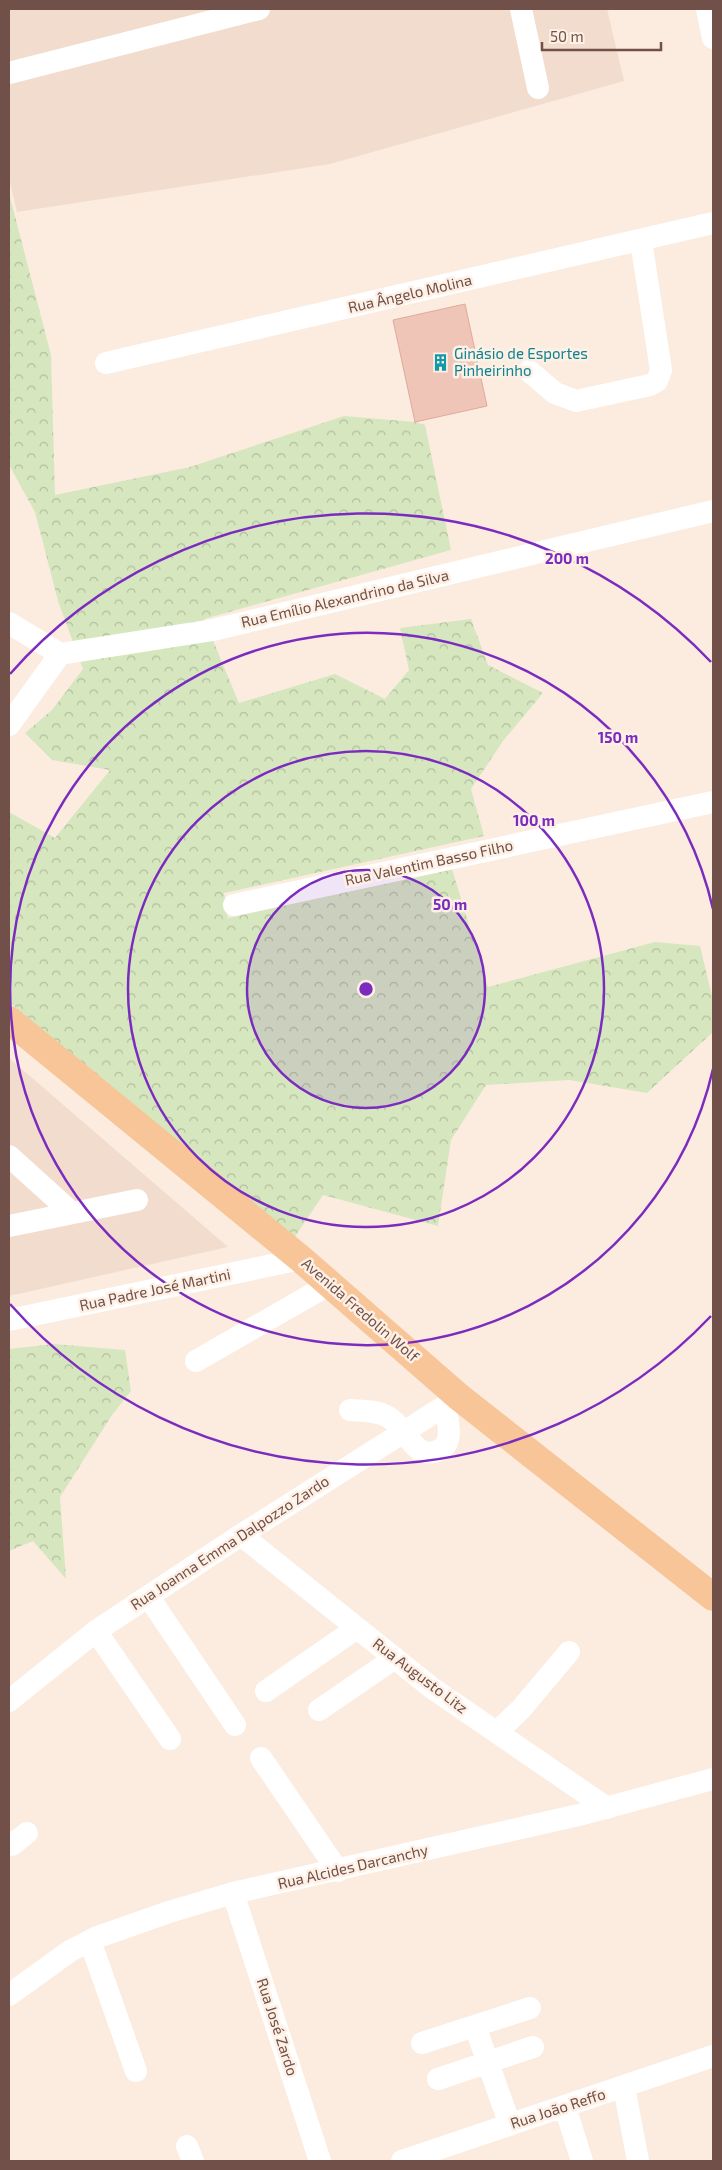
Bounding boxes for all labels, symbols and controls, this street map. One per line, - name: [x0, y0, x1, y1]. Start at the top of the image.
- scale bar: [542, 20, 661, 52]
- text: 50 m: [550, 27, 584, 45]
- street label: Rua Ângelo Molina: [346, 270, 473, 316]
- place label: Ginásio de Esportes Pinheirinho: [454, 344, 588, 379]
- building icon: Ginásio de Esportes Pinheirinho: [430, 353, 450, 373]
- text: 200 m: [545, 549, 589, 567]
- street label: Rua Emílio Alexandrino da Silva: [239, 565, 450, 631]
- text: 150 m: [598, 728, 638, 746]
- text: 100 m: [513, 811, 555, 829]
- street label: Rua Valentim Basso Filho: [343, 835, 514, 889]
- text: 50 m: [433, 895, 467, 913]
- centre of rings: [357, 980, 375, 998]
- street label: Avenida Fredolin Wolf: [299, 1254, 423, 1365]
- street label: Rua Padre José Martini: [78, 1264, 232, 1314]
- street label: Rua Joanna Emma Dalpozzo Zardo: [127, 1471, 332, 1613]
- street label: Rua Augusto Litz: [370, 1634, 471, 1717]
- street label: Rua Alcides Darcanchy: [276, 1840, 430, 1892]
- street label: Rua José Zardo: [254, 1976, 302, 2078]
- street label: Rua João Reffo: [508, 2084, 608, 2132]

